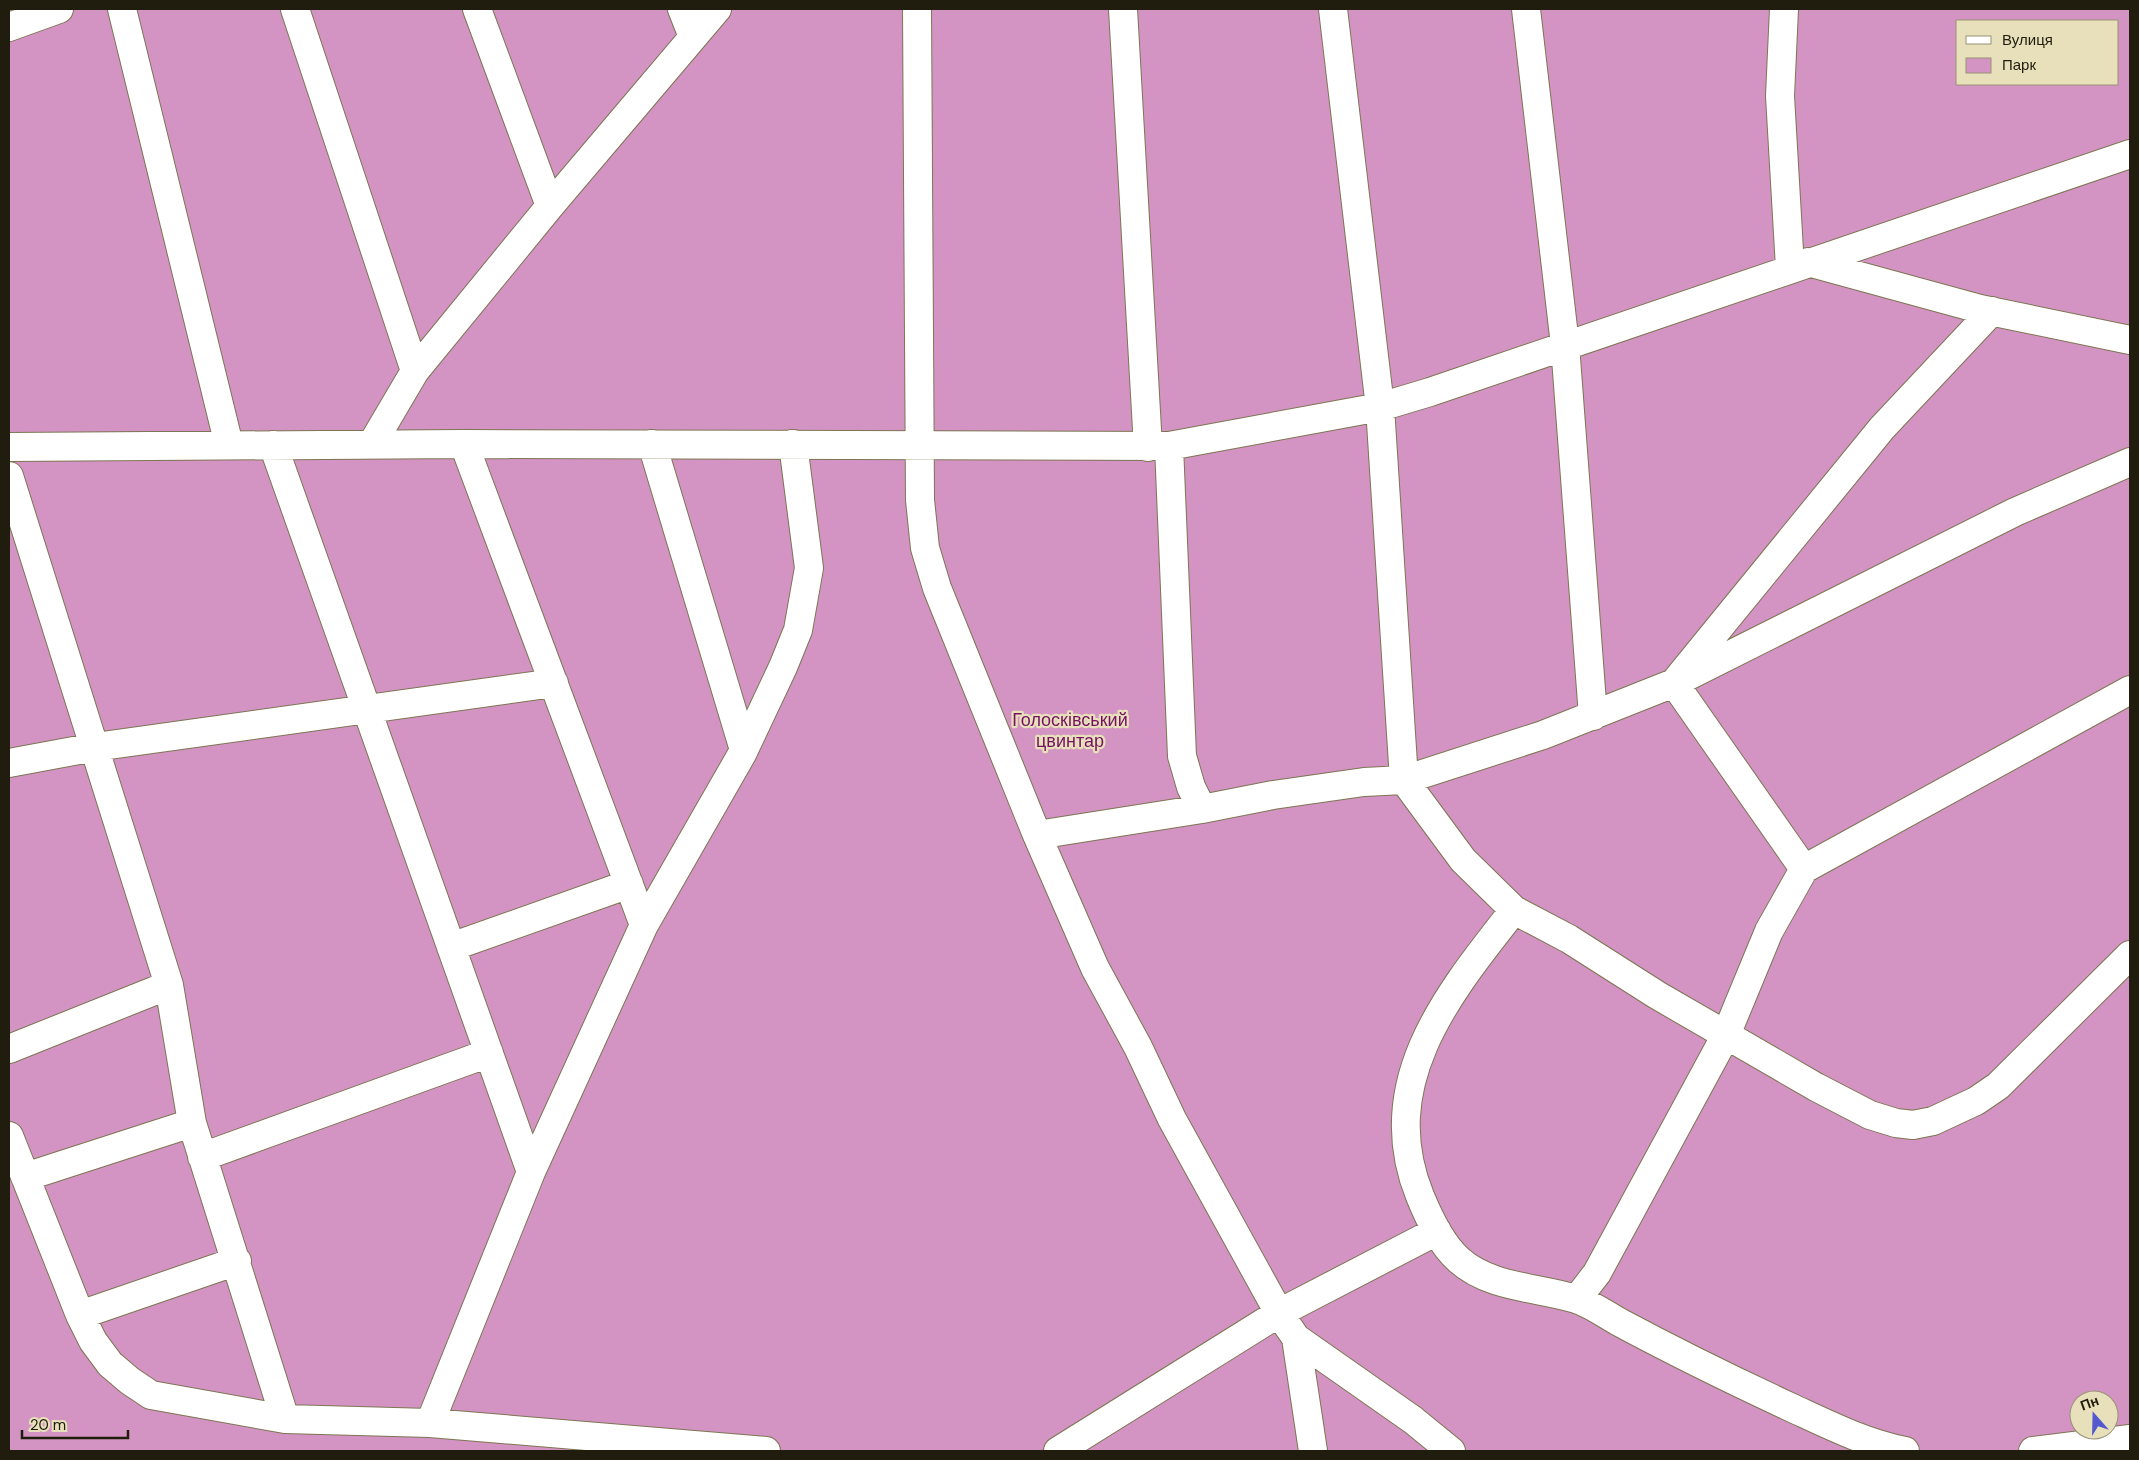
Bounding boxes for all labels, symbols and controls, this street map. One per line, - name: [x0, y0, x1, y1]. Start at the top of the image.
- legend: [1956, 20, 2119, 85]
- text: Вулиця: [2002, 30, 2053, 50]
- text: Парк: [2002, 55, 2036, 75]
- park label: Голосківський цвинтар: [1012, 708, 1128, 753]
- north arrow: [2069, 1390, 2119, 1440]
- text: Пн: [2078, 1391, 2101, 1414]
- scale bar: [22, 1408, 129, 1440]
- text: 20 m: [30, 1415, 66, 1435]

